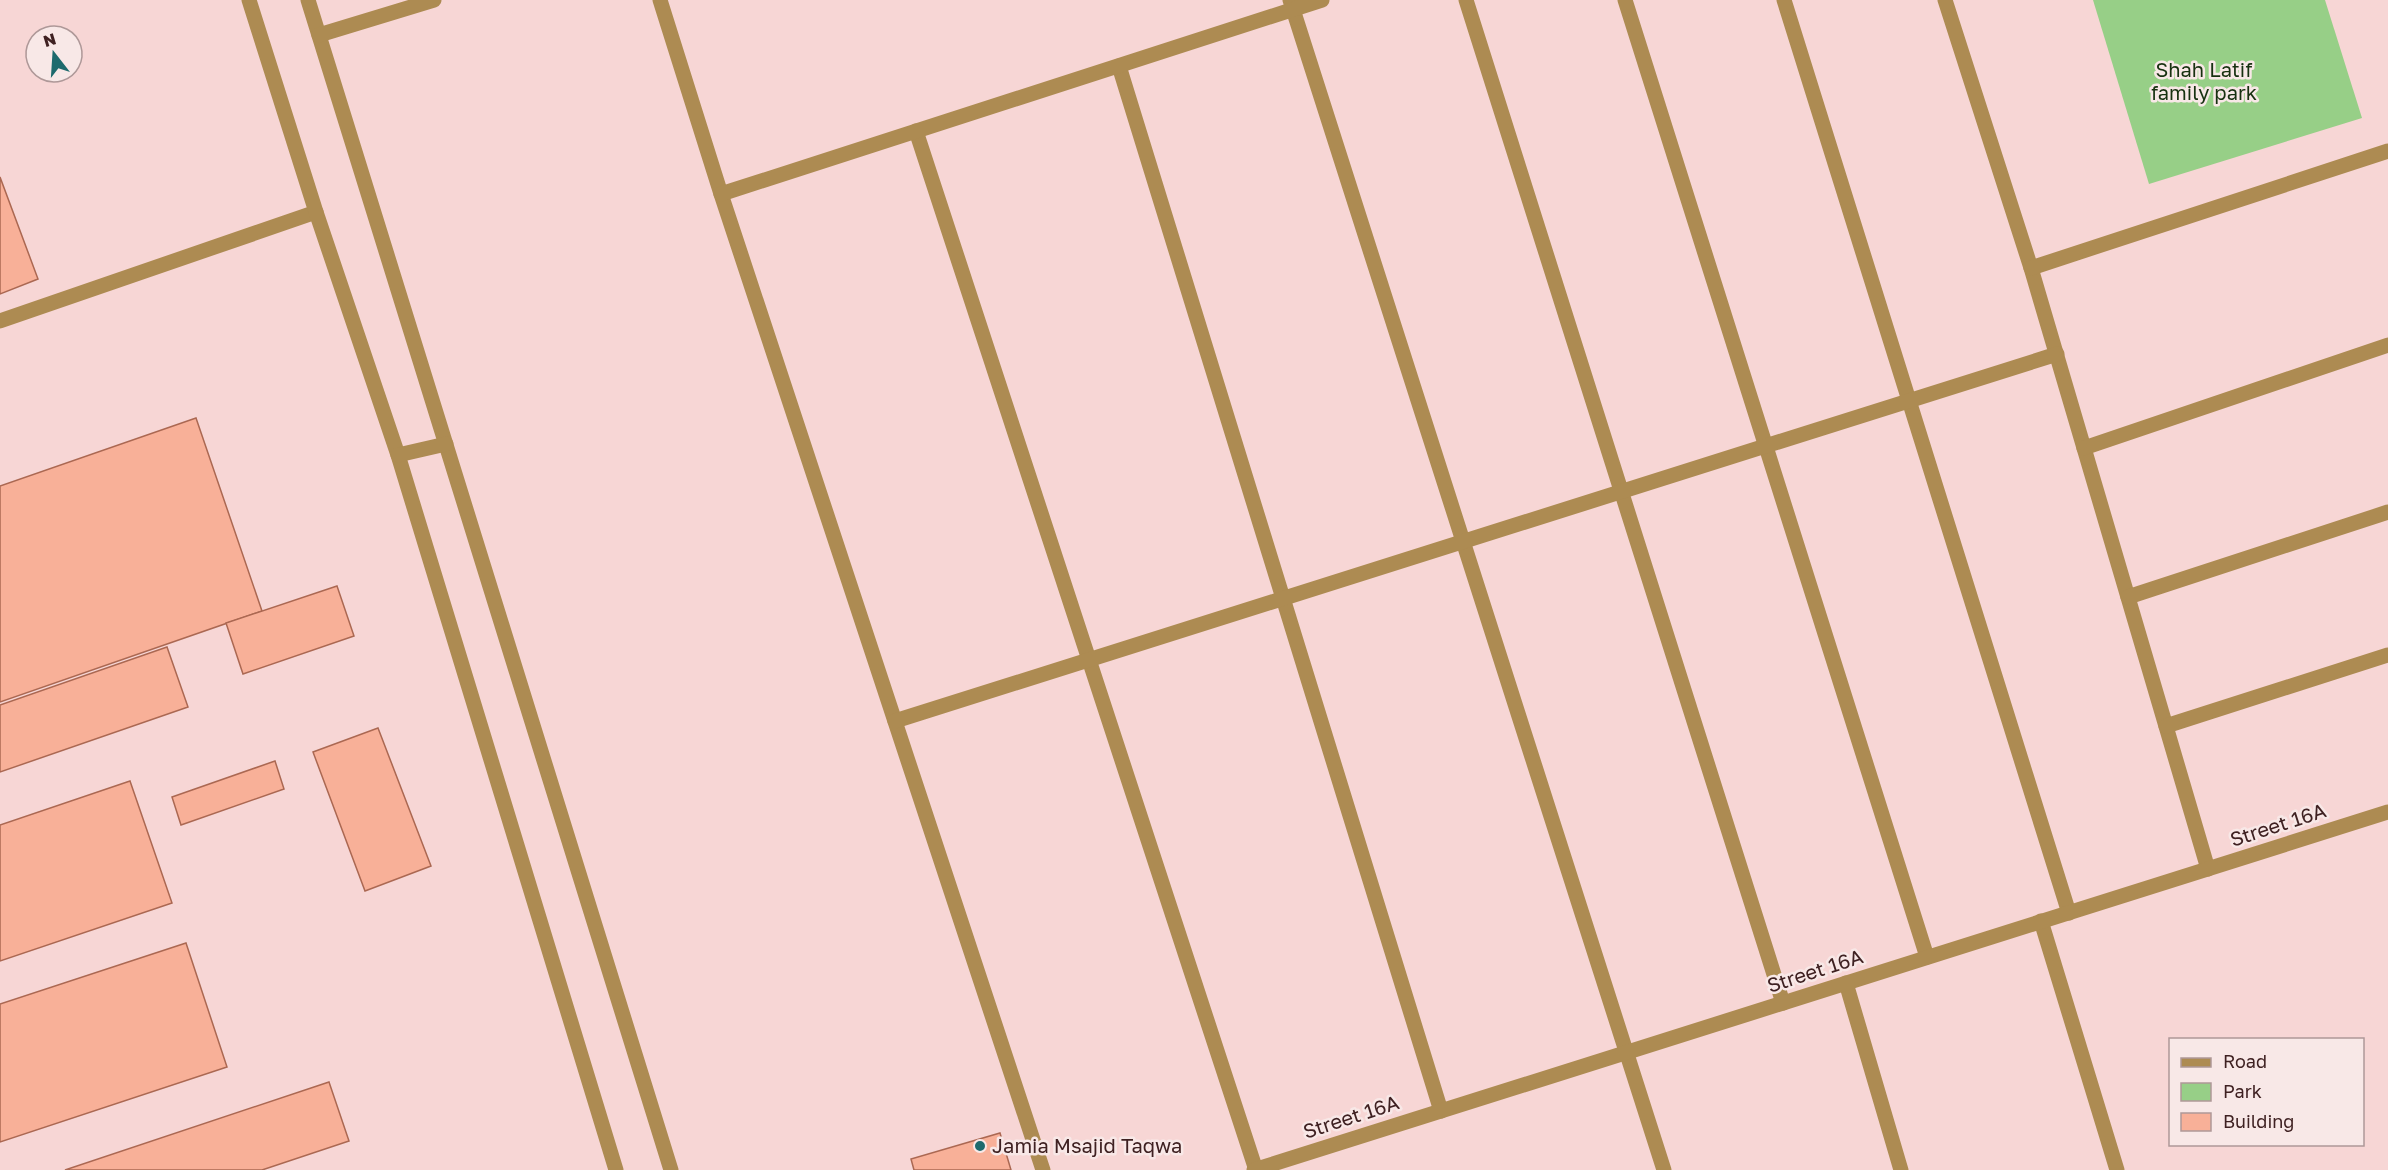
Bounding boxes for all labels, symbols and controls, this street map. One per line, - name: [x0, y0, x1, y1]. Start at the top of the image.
- north arrow: [24, 24, 84, 84]
- text: N: [41, 28, 58, 51]
- park label: Shah Latif family park: [2151, 57, 2257, 104]
- street label: Street 16A: [2227, 797, 2329, 851]
- street label: Street 16A: [1764, 943, 1866, 997]
- legend: [2169, 1038, 2364, 1146]
- text: Road: [2223, 1050, 2267, 1072]
- text: Park: [2223, 1080, 2262, 1102]
- street label: Street 16A: [1300, 1089, 1402, 1143]
- text: Building: [2223, 1110, 2294, 1132]
- place label: Jamia Msajid Taqwa: [992, 1133, 1182, 1157]
- marker: Jamia Msajid Taqwa: [973, 1139, 987, 1153]

